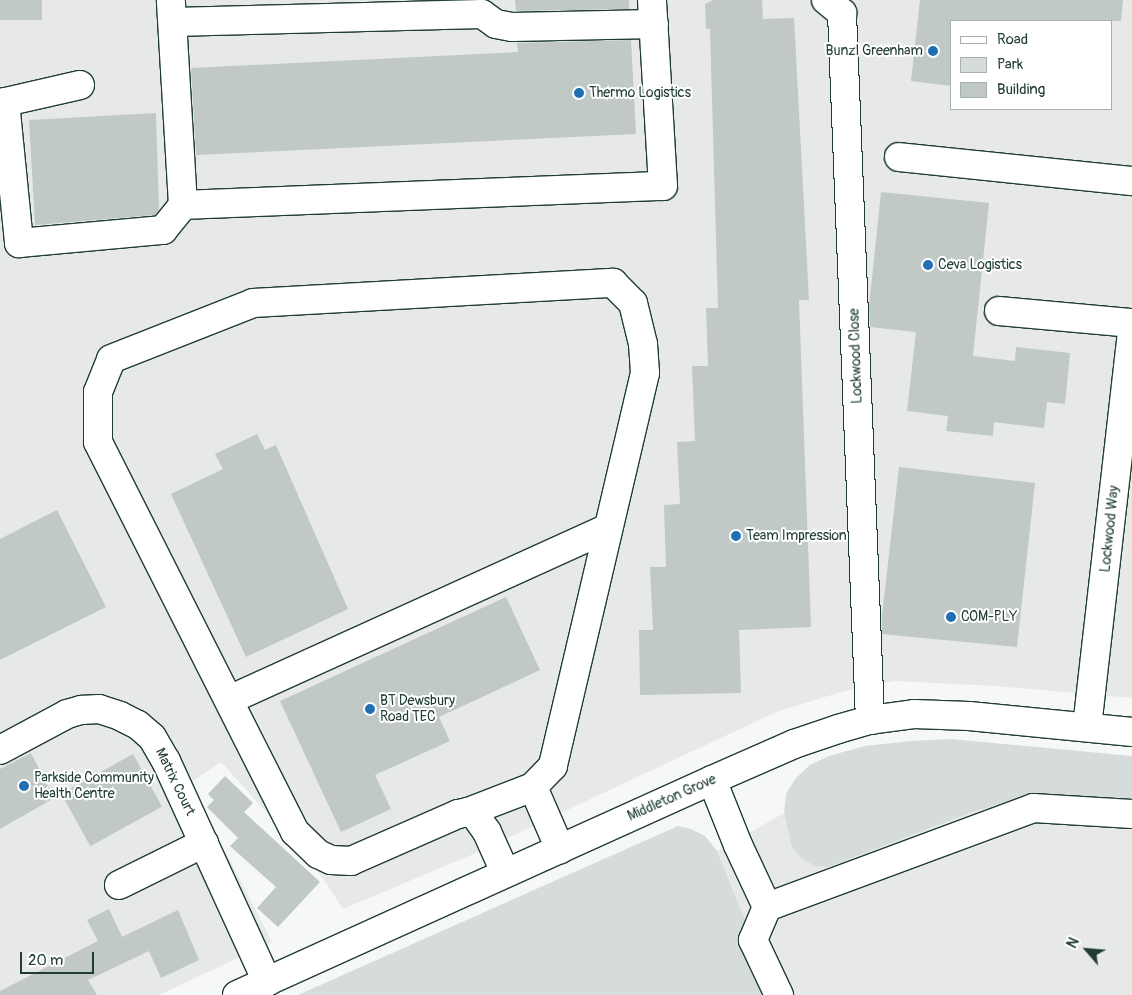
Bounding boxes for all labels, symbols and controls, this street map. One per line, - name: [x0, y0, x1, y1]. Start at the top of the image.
- legend: [950, 20, 1112, 110]
- text: Road: [997, 30, 1028, 49]
- place label: Bunzl Greenham: [825, 43, 923, 59]
- marker: Bunzl Greenham: [927, 45, 939, 57]
- text: Park: [997, 55, 1023, 74]
- text: Building: [997, 80, 1045, 99]
- place label: Thermo Logistics: [589, 85, 691, 101]
- marker: Thermo Logistics: [573, 87, 585, 99]
- place label: Ceva Logistics: [938, 257, 1022, 273]
- marker: Ceva Logistics: [922, 259, 934, 271]
- street label: Lockwood Close: [846, 308, 866, 404]
- street label: Lockwood Way: [1097, 485, 1123, 573]
- place label: Team Impression: [746, 528, 847, 544]
- marker: Team Impression: [730, 530, 742, 542]
- place label: COM-PLY: [961, 609, 1017, 625]
- marker: COM-PLY: [945, 611, 957, 623]
- place label: BT Dewsbury Road TEC: [380, 693, 455, 726]
- marker: BT Dewsbury Road TEC: [364, 703, 376, 715]
- street label: Matrix Court: [151, 745, 199, 819]
- place label: Parkside Community Health Centre: [34, 770, 154, 802]
- street label: Middleton Grove: [625, 771, 719, 825]
- marker: Parkside Community Health Centre: [18, 780, 30, 792]
- north arrow: [1062, 925, 1112, 975]
- text: N: [1063, 935, 1083, 951]
- scale bar: [22, 942, 96, 974]
- text: 20 m: [28, 951, 63, 970]

